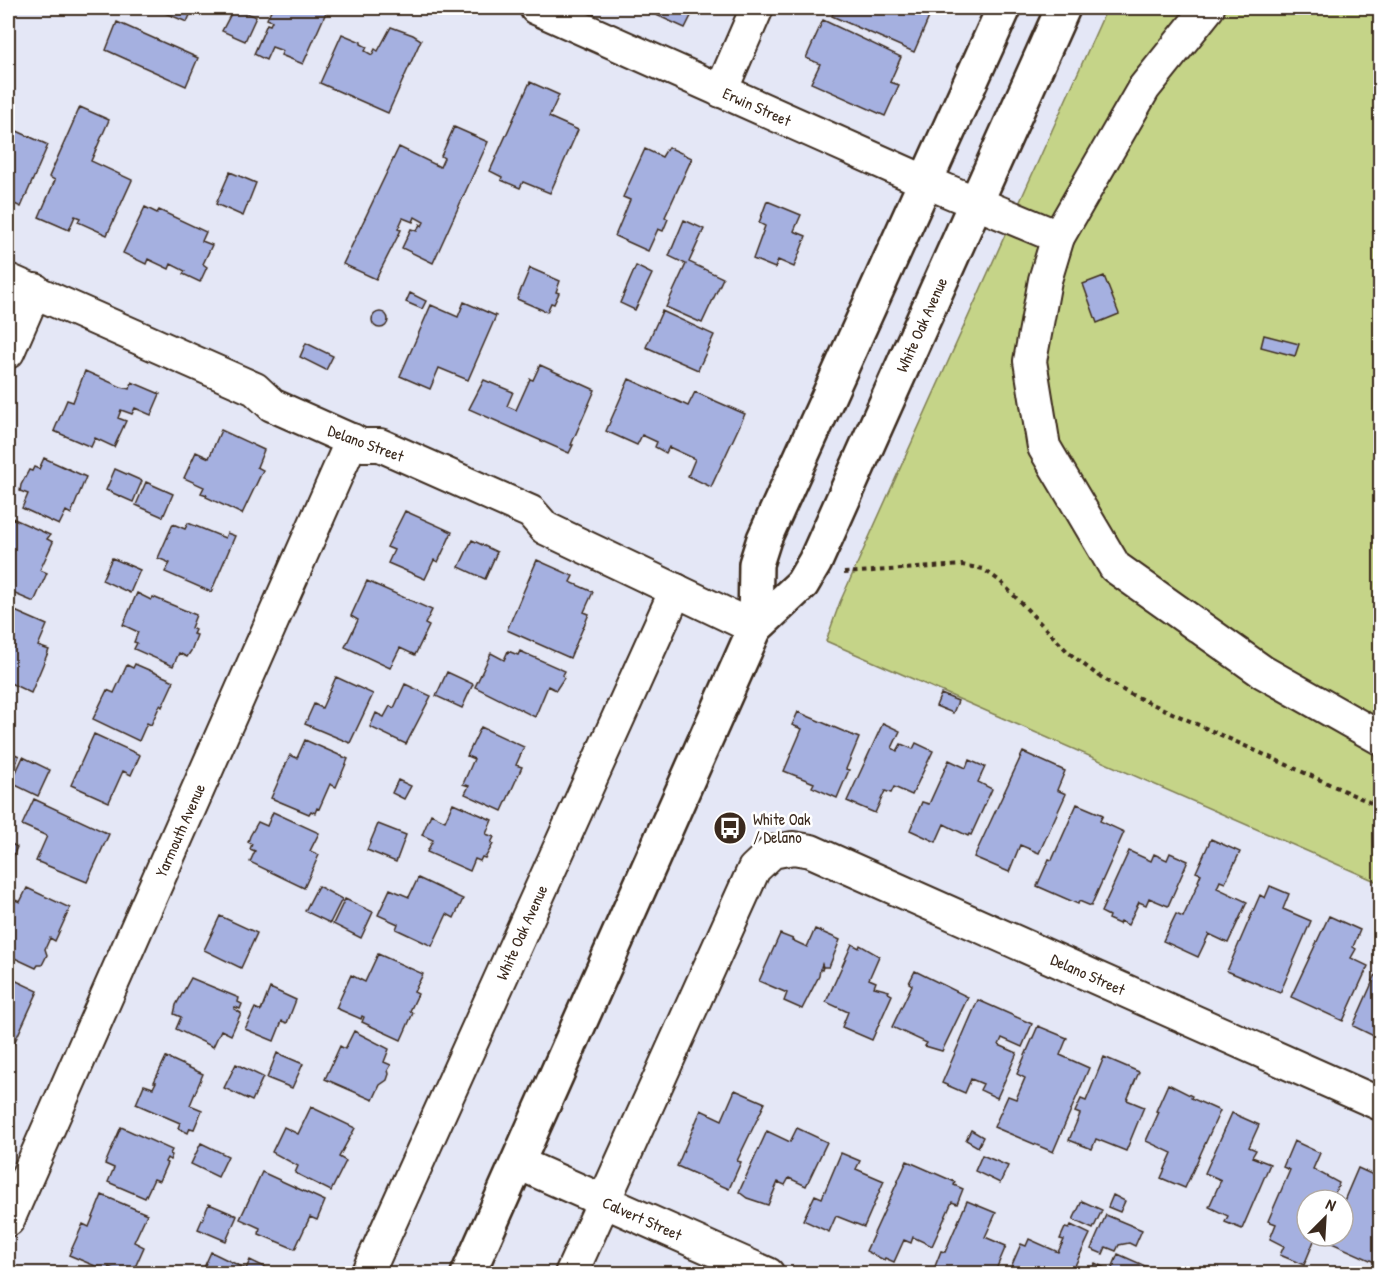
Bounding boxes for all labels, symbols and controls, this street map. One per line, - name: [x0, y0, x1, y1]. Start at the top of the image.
- street label: Erwin Street: [719, 82, 795, 132]
- street label: White Oak Avenue: [890, 273, 952, 376]
- street label: Delano Street: [325, 419, 407, 467]
- street label: Yarmouth Avenue: [150, 780, 210, 880]
- place label: White Oak / Delano: [753, 808, 811, 848]
- bus stop icon: White Oak / Delano: [712, 810, 748, 846]
- street label: White Oak Avenue: [490, 881, 553, 983]
- street label: Delano Street: [1047, 948, 1129, 1001]
- north arrow: [1295, 1188, 1355, 1248]
- street label: Calvert Street: [599, 1191, 686, 1246]
- text: N: [1323, 1193, 1340, 1216]

